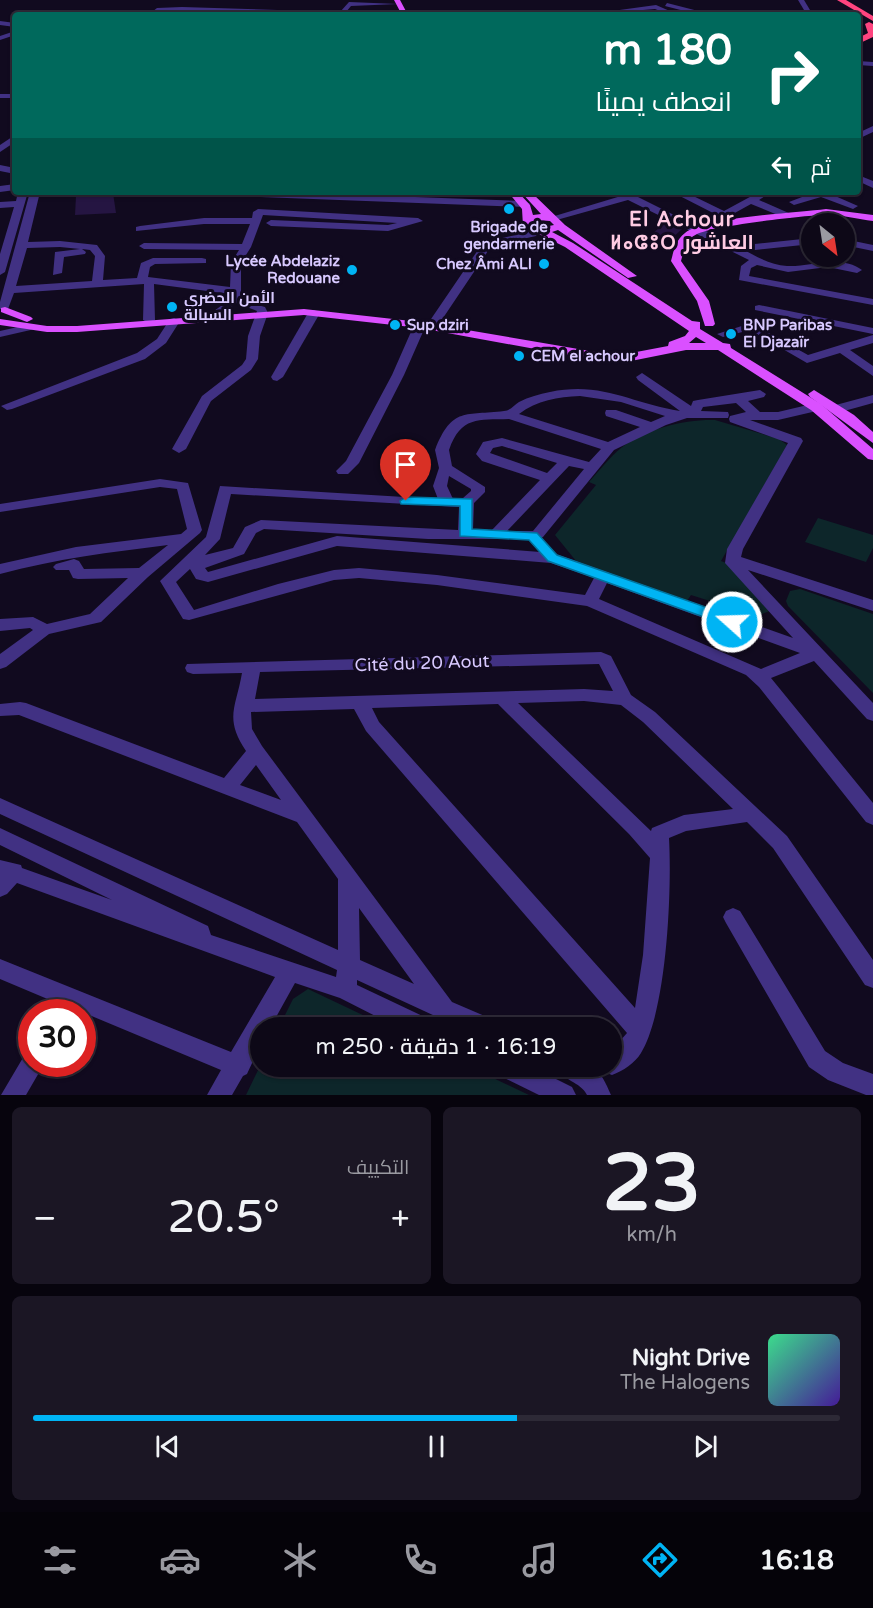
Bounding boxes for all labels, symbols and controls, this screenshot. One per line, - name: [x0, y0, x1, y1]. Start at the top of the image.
- text: 180 m: [603, 25, 732, 76]
- icon: right: [753, 36, 831, 114]
- text: انعطف يمينًا: [595, 86, 732, 119]
- icon: left: [766, 150, 799, 183]
- text: ثم: [811, 155, 831, 181]
- marker: Brigade de gendarmerie: [502, 202, 516, 216]
- district label: El Achour ⵍⴰⵛⵓⵔ العاشور: [610, 208, 754, 255]
- north arrow: [801, 213, 855, 267]
- map controls: [801, 213, 855, 267]
- place label: Brigade de gendarmerie: [464, 218, 555, 254]
- place label: Lycée Abdelaziz Redouane: [225, 252, 341, 287]
- place label: Chez Âmi ALI: [436, 255, 532, 273]
- marker: Chez Âmi ALI: [537, 257, 551, 271]
- marker: Lycée Abdelaziz Redouane: [345, 263, 359, 277]
- place label: الأمن الحضري السبالة: [184, 289, 275, 324]
- marker: الأمن الحضري السبالة: [165, 300, 179, 314]
- place label: Sup dziri: [407, 316, 469, 335]
- place label: BNP Paribas El Djazaïr: [743, 316, 832, 352]
- marker: Sup dziri: [388, 318, 402, 332]
- marker: BNP Paribas El Djazaïr: [724, 327, 738, 341]
- place label: CEM el achour: [531, 347, 635, 365]
- marker: CEM el achour: [512, 349, 526, 363]
- pin: [380, 439, 431, 501]
- icon: arrive: [389, 448, 422, 481]
- position arrow: [700, 590, 764, 654]
- street label: Cité du 20 Aout: [354, 650, 490, 676]
- speed limit sign: 30: [18, 999, 96, 1077]
- text: 16:19 · 1 دقيقة · 250 m: [316, 1034, 556, 1060]
- text: 23: [603, 1137, 701, 1231]
- text: التكييف: [347, 1156, 410, 1180]
- text: 20.5°: [167, 1191, 280, 1245]
- text: −: [33, 1199, 57, 1238]
- text: +: [391, 1199, 409, 1238]
- text: km/h: [627, 1223, 677, 1247]
- text: Night Drive: [632, 1345, 750, 1371]
- text: The Halogens: [620, 1371, 750, 1395]
- icon: previous: [151, 1430, 184, 1463]
- icon: pause: [420, 1430, 453, 1463]
- icon: next: [689, 1430, 722, 1463]
- icon: filters: [39, 1539, 81, 1581]
- icon: car: [159, 1539, 201, 1581]
- icon: climate: [279, 1539, 321, 1581]
- icon: phone: [399, 1539, 441, 1581]
- icon: music: [519, 1539, 561, 1581]
- icon: directions: [639, 1539, 681, 1581]
- text: 16:18: [759, 1544, 834, 1577]

